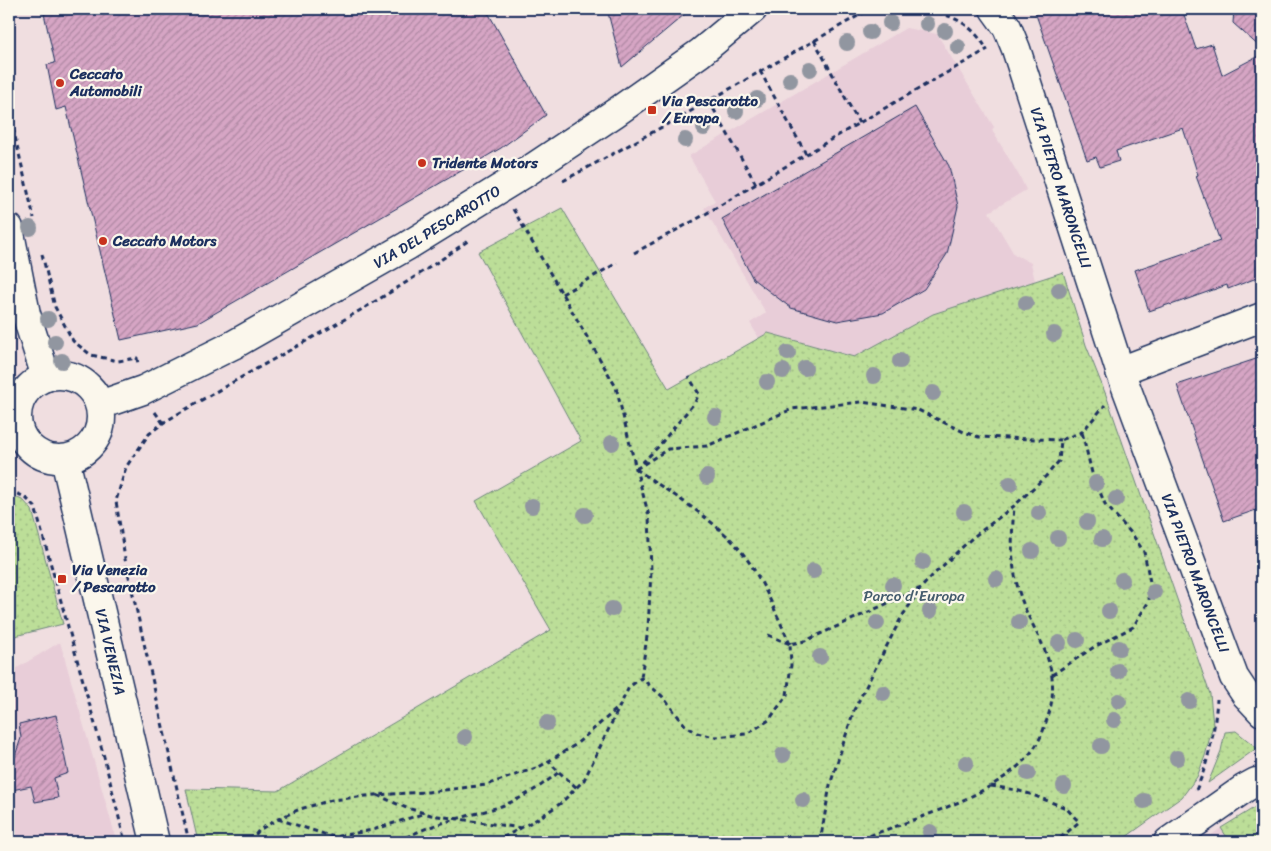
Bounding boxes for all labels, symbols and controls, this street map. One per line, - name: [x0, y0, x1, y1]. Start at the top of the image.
- place label: Ceccato Automobili: [69, 61, 142, 104]
- marker: Ceccato Automobili: [54, 77, 66, 89]
- place label: Via Pescarotto / Europa: [661, 88, 759, 131]
- marker: Via Pescarotto / Europa: [646, 104, 658, 116]
- street label: VIA PIETRO MARONCELLI: [1023, 104, 1099, 272]
- place label: Tridente Motors: [432, 150, 539, 176]
- marker: Tridente Motors: [416, 157, 428, 169]
- street label: VIA DEL PESCAROTTO: [368, 178, 506, 276]
- place label: Ceccato Motors: [112, 228, 217, 254]
- marker: Ceccato Motors: [97, 235, 109, 247]
- street label: VIA PIETRO MARONCELLI: [1154, 490, 1237, 657]
- place label: Via Venezia / Pescarotto: [71, 557, 156, 600]
- marker: Via Venezia / Pescarotto: [56, 573, 68, 585]
- park label: Parco d'Europa: [864, 583, 965, 609]
- street label: VIA VENEZIA: [88, 606, 133, 698]

